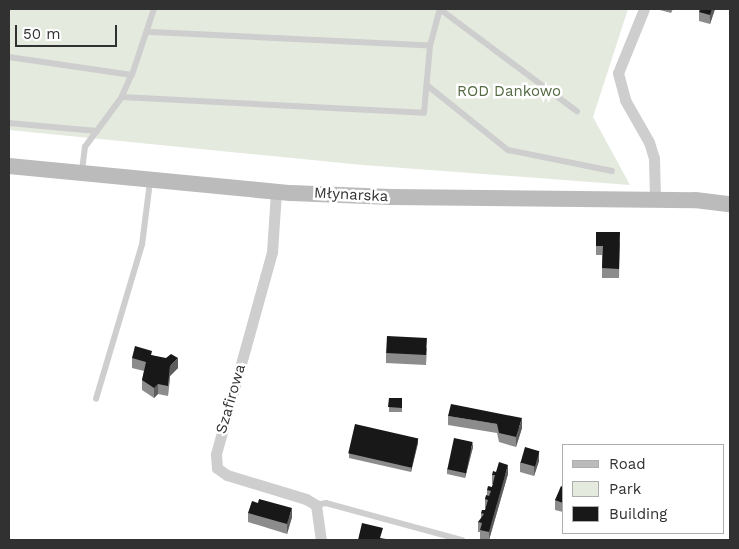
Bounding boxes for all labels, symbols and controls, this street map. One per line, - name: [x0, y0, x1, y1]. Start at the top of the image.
- scale bar: [18, 15, 120, 47]
- text: 50 m: [23, 25, 60, 43]
- park label: ROD Dankowo: [457, 83, 561, 101]
- street label: Młynarska: [313, 184, 389, 206]
- street label: Szafirowa: [213, 362, 249, 436]
- legend: [562, 444, 724, 534]
- text: Road: [609, 455, 646, 473]
- text: Park: [609, 480, 641, 498]
- text: Building: [609, 505, 667, 523]

